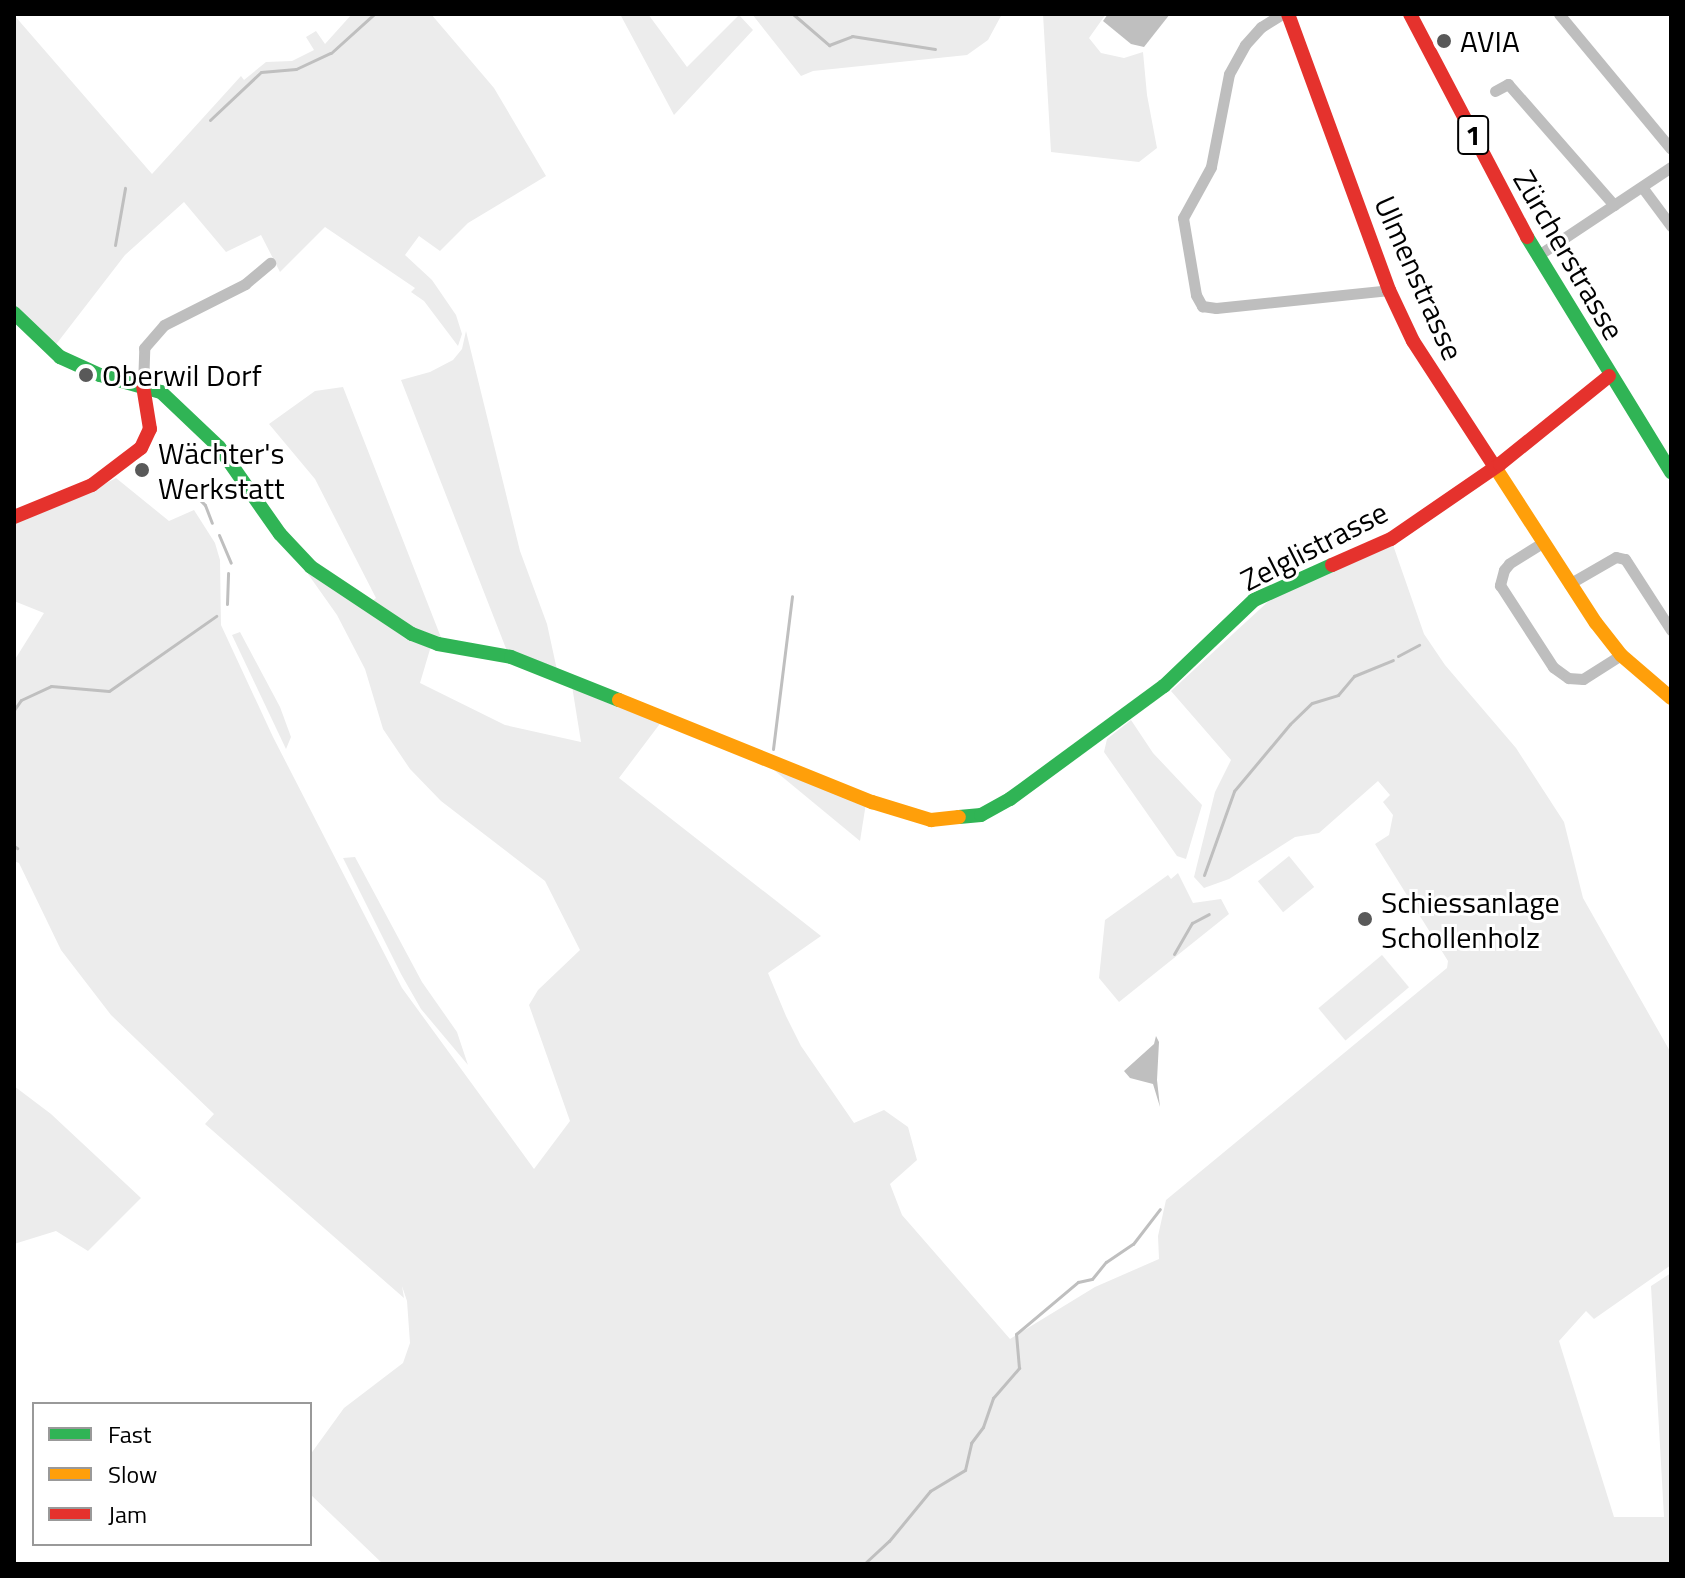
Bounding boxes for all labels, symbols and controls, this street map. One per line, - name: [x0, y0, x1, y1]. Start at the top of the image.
- place label: AVIA: [1460, 23, 1520, 59]
- marker: AVIA: [1435, 32, 1453, 50]
- road number: 1: [1457, 111, 1489, 159]
- street label: Zürcherstrasse: [1506, 164, 1632, 346]
- street label: Ulmenstrasse: [1367, 191, 1471, 365]
- place label: Oberwil Dorf: [102, 357, 262, 393]
- marker: Oberwil Dorf: [77, 366, 95, 384]
- place label: Wächter's Werkstatt: [158, 435, 284, 506]
- marker: Wächter's Werkstatt: [133, 461, 151, 479]
- street label: Zelglistrasse: [1235, 494, 1393, 598]
- place label: Schiessanlage Schollenholz: [1381, 884, 1560, 954]
- marker: Schiessanlage Schollenholz: [1356, 910, 1374, 928]
- legend: [32, 1402, 312, 1546]
- text: Fast: [108, 1416, 151, 1452]
- text: Slow: [108, 1456, 157, 1492]
- text: Jam: [108, 1496, 147, 1532]

